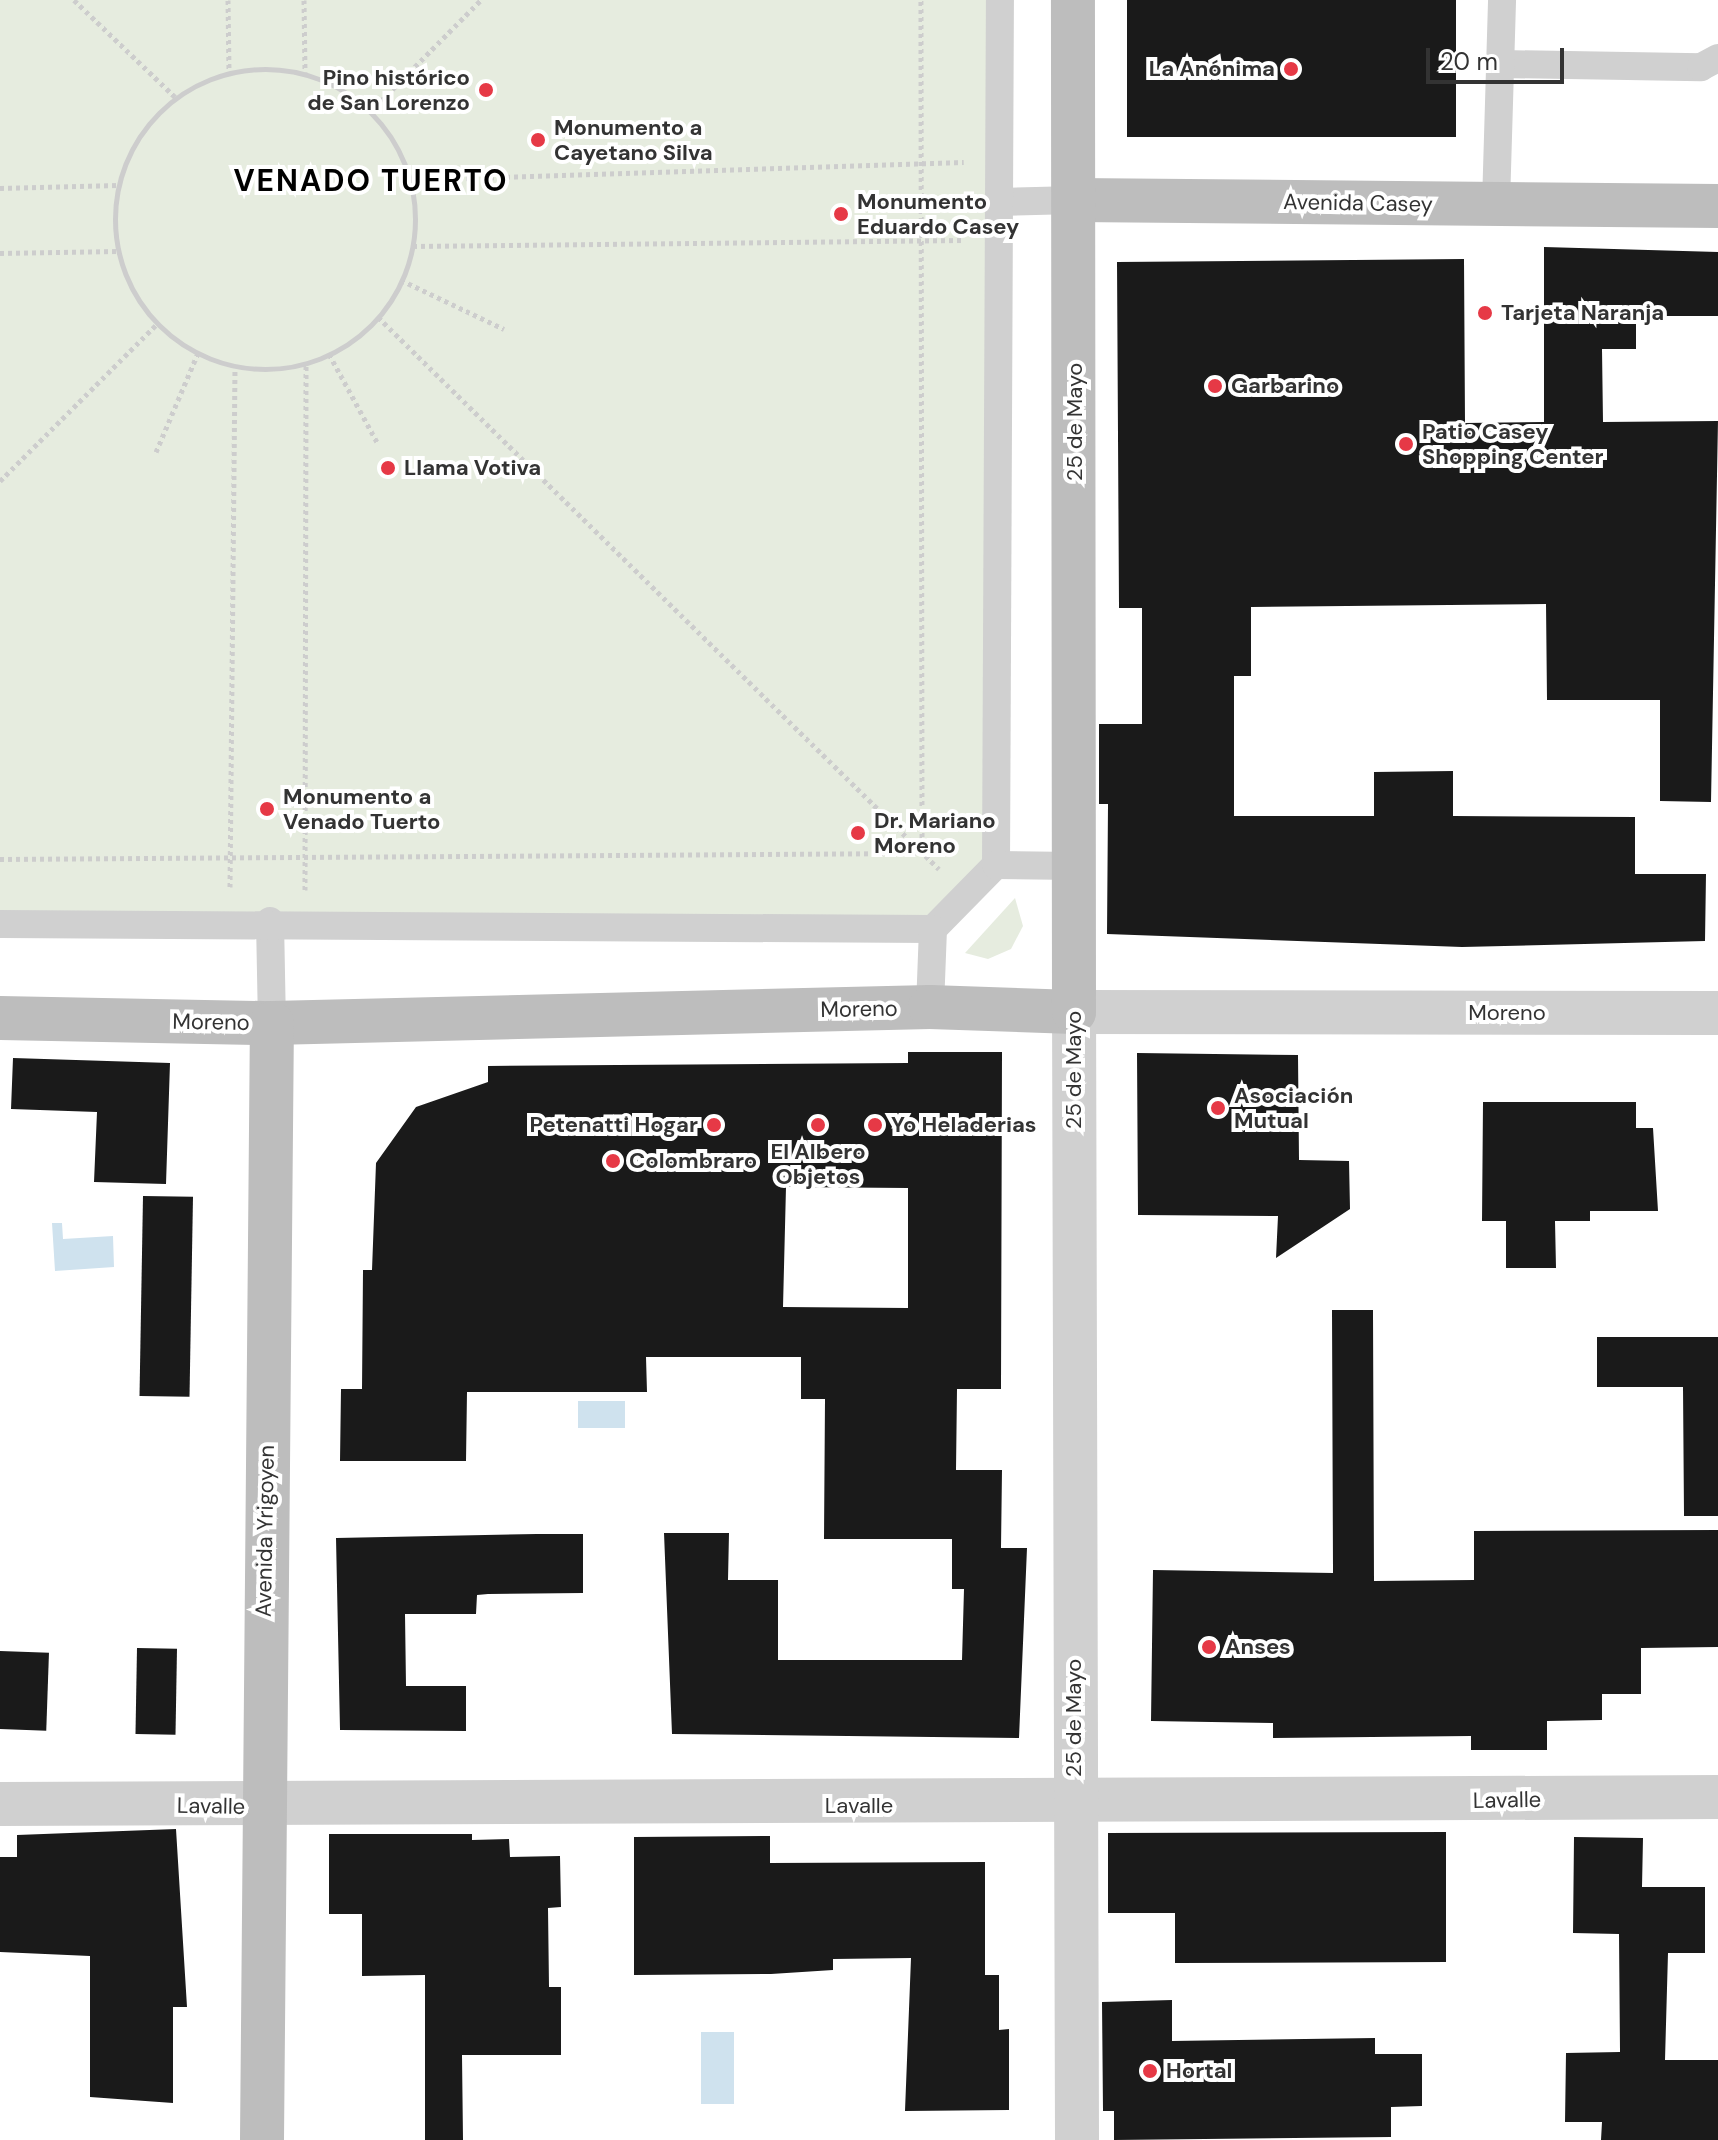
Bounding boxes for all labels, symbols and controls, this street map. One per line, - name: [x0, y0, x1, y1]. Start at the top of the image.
- scale bar: [1430, 32, 1568, 82]
- text: 20 m: [1440, 46, 1498, 77]
- place label: La Anónima: [1149, 56, 1275, 82]
- marker: La Anónima: [1282, 60, 1300, 78]
- place label: Pino histórico de San Lorenzo: [307, 64, 470, 116]
- marker: Pino histórico de San Lorenzo: [477, 81, 495, 99]
- place label: Monumento a Cayetano Silva: [554, 114, 713, 166]
- marker: Monumento a Cayetano Silva: [529, 131, 547, 149]
- district label: VENADO TUERTO: [233, 163, 509, 199]
- place label: Monumento Eduardo Casey: [857, 188, 1019, 240]
- street label: Avenida Casey: [1283, 188, 1433, 218]
- marker: Monumento Eduardo Casey: [832, 205, 850, 223]
- place label: Tarjeta Naranja: [1501, 300, 1664, 326]
- marker: Tarjeta Naranja: [1476, 304, 1494, 322]
- street label: 25 de Mayo: [1062, 363, 1088, 481]
- place label: Garbarino: [1231, 373, 1339, 399]
- marker: Garbarino: [1206, 377, 1224, 395]
- place label: Patio Casey Shopping Center: [1422, 418, 1604, 470]
- marker: Patio Casey Shopping Center: [1397, 435, 1415, 453]
- place label: Llama Votiva: [404, 455, 541, 481]
- marker: Llama Votiva: [379, 459, 397, 477]
- place label: Monumento a Venado Tuerto: [283, 783, 440, 834]
- marker: Monumento a Venado Tuerto: [258, 800, 276, 818]
- place label: Dr. Mariano Moreno: [874, 807, 996, 858]
- marker: Dr. Mariano Moreno: [849, 824, 867, 842]
- street label: Moreno: [820, 995, 898, 1023]
- street label: Moreno: [1468, 1000, 1546, 1026]
- street label: Moreno: [172, 1008, 250, 1036]
- street label: 25 de Mayo: [1061, 1011, 1087, 1129]
- place label: Asociación Mutual: [1234, 1082, 1353, 1134]
- marker: Asociación Mutual: [1209, 1099, 1227, 1117]
- place label: Petenatti Hogar: [529, 1112, 698, 1138]
- place label: Yo Heladerias: [891, 1112, 1037, 1138]
- marker: Petenatti Hogar: [705, 1116, 723, 1134]
- marker: El Albero Objetos: [809, 1116, 827, 1134]
- marker: Yo Heladerias: [866, 1116, 884, 1134]
- place label: El Albero Objetos: [770, 1138, 866, 1190]
- place label: Colombraro: [629, 1148, 757, 1174]
- marker: Colombraro: [604, 1152, 622, 1170]
- street label: Avenida Yrigoyen: [250, 1445, 280, 1617]
- place label: Anses: [1225, 1634, 1291, 1660]
- marker: Anses: [1200, 1638, 1218, 1656]
- street label: 25 de Mayo: [1061, 1659, 1087, 1777]
- street label: Lavalle: [1473, 1786, 1541, 1814]
- street label: Lavalle: [177, 1792, 245, 1820]
- street label: Lavalle: [825, 1793, 893, 1819]
- place label: Hortal: [1166, 2058, 1232, 2084]
- marker: Hortal: [1141, 2062, 1159, 2080]

